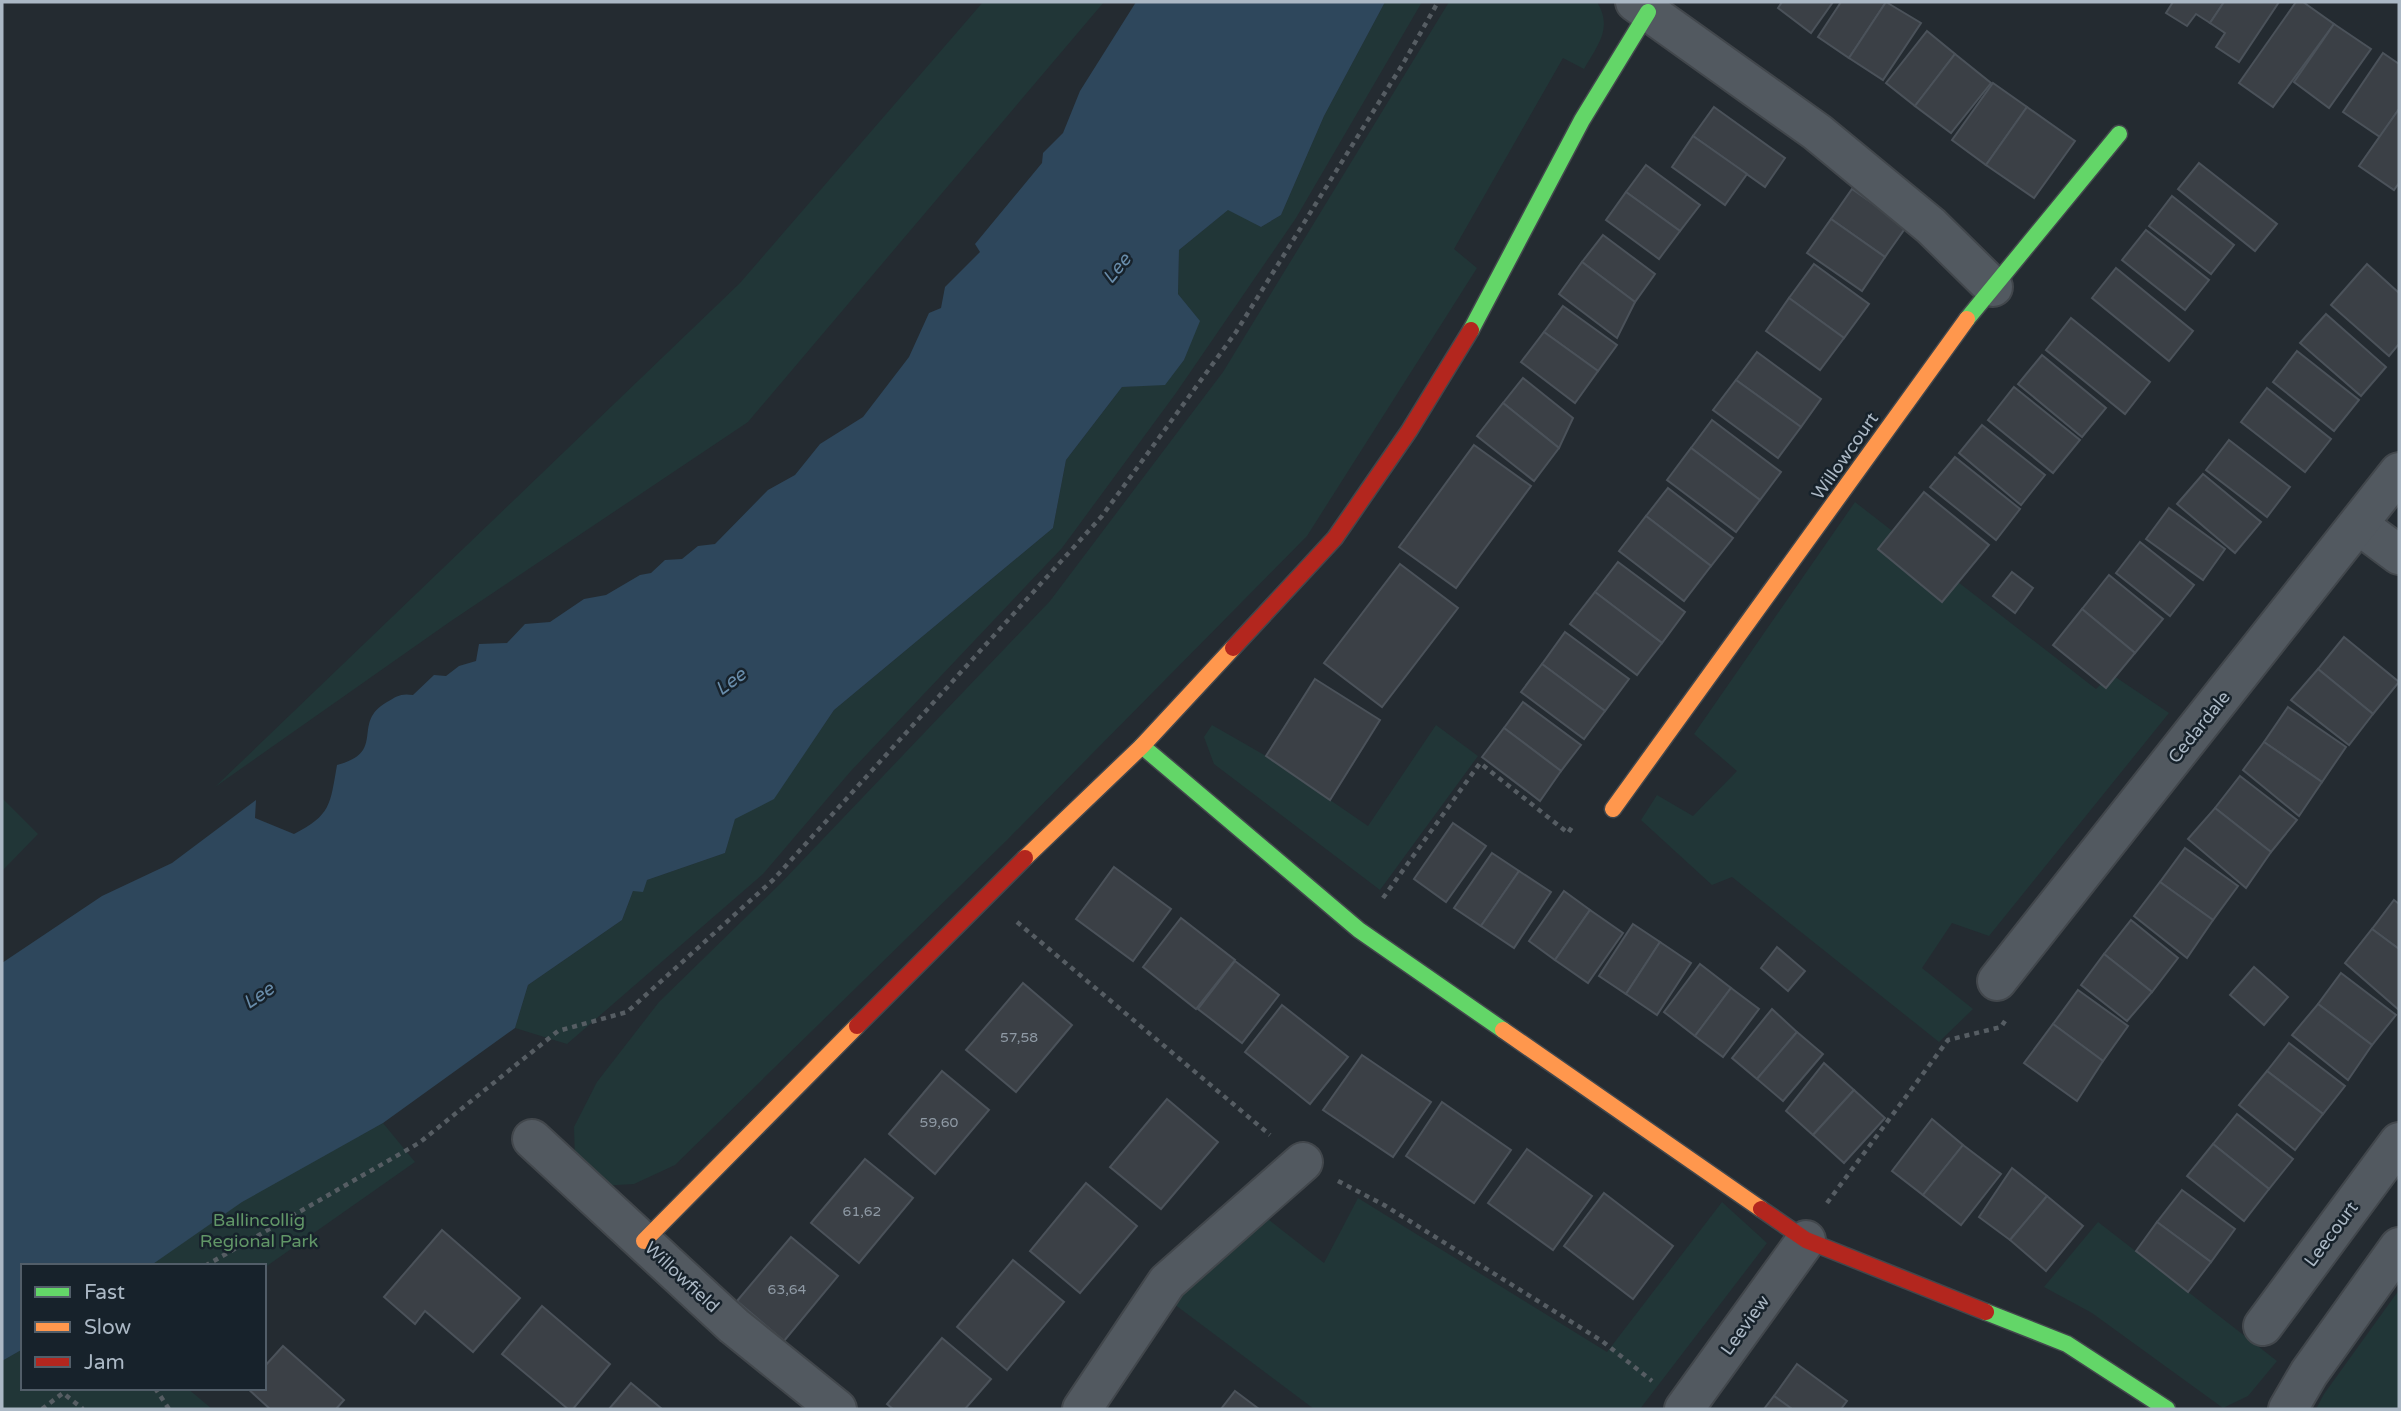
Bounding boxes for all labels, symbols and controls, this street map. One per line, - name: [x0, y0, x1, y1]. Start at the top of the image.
- water label: Lee: [1098, 248, 1136, 288]
- street label: Willowcourt: [1807, 408, 1883, 504]
- water label: Lee: [711, 663, 751, 700]
- street label: Cedardale: [2163, 686, 2235, 768]
- water label: Lee: [239, 977, 279, 1014]
- house number: 57,58: [1000, 1029, 1038, 1046]
- house number: 59,60: [920, 1114, 959, 1131]
- street label: Leecourt: [2299, 1197, 2363, 1271]
- house number: 61,62: [843, 1203, 881, 1220]
- park label: Ballincollig Regional Park: [200, 1209, 318, 1252]
- street label: Willowfield: [640, 1237, 724, 1317]
- legend: [21, 1264, 266, 1390]
- text: Fast: [84, 1280, 125, 1305]
- house number: 63,64: [768, 1281, 807, 1298]
- street label: Leeview: [1716, 1291, 1774, 1359]
- text: Slow: [84, 1315, 132, 1340]
- text: Jam: [84, 1350, 125, 1375]

